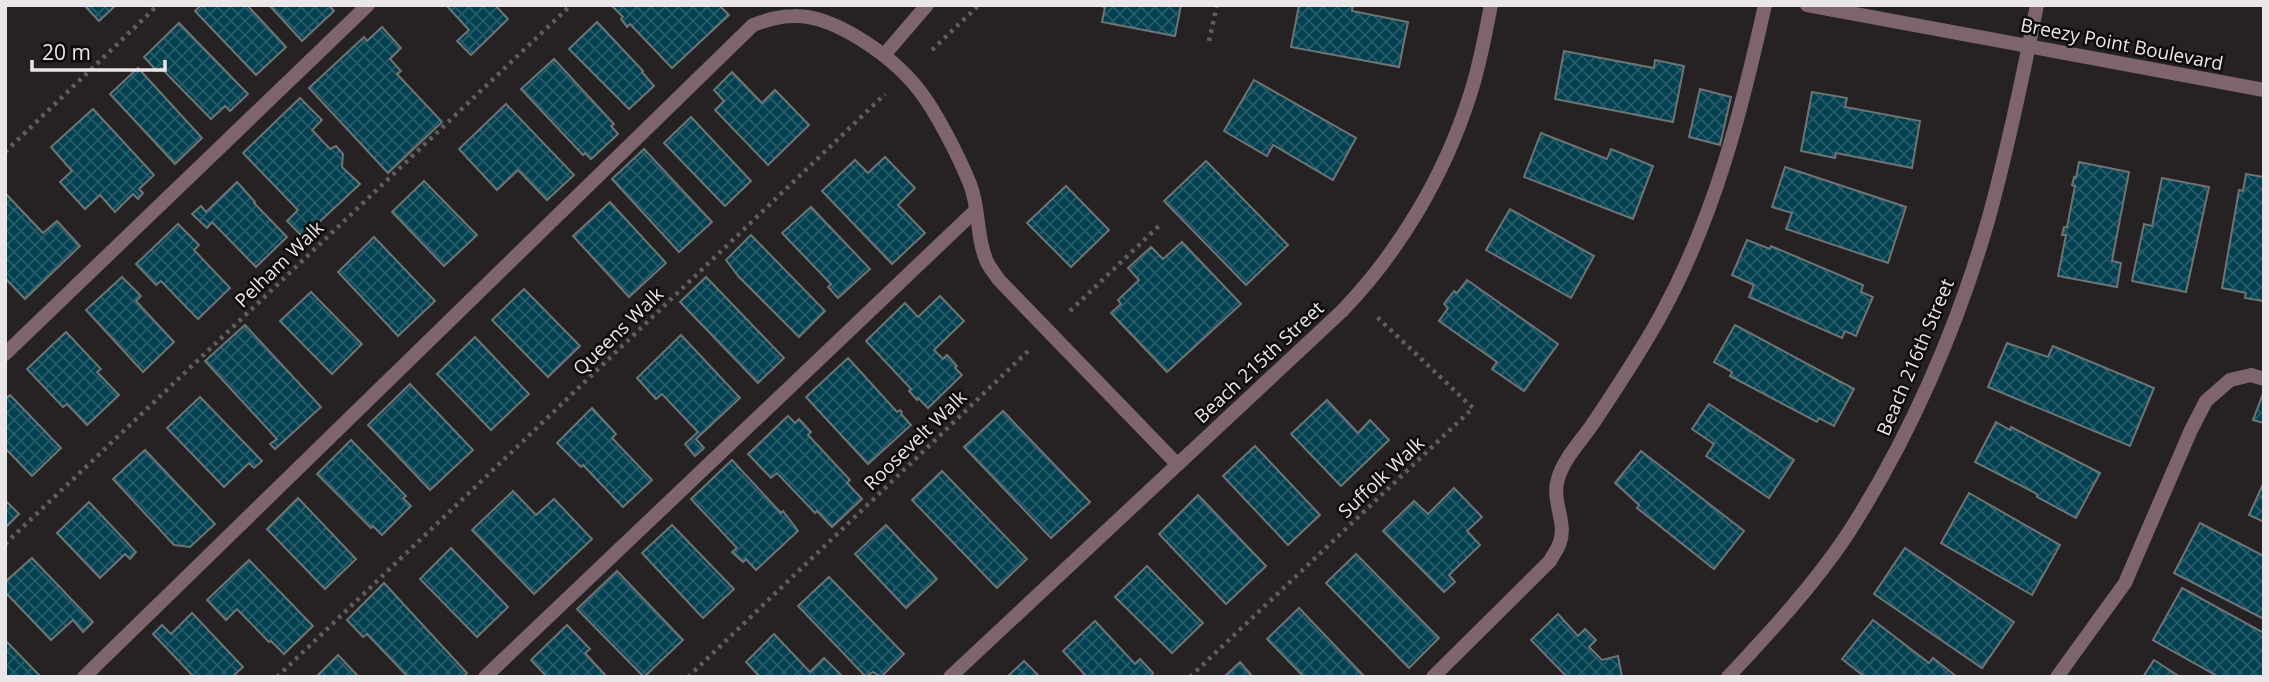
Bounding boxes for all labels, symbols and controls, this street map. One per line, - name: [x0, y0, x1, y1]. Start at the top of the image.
- street label: Breezy Point Boulevard: [2018, 12, 2226, 76]
- scale bar: [32, 28, 164, 72]
- text: 20 m: [42, 38, 91, 66]
- street label: Pelham Walk: [229, 215, 329, 313]
- street label: Beach 216th Street: [1870, 274, 1960, 440]
- street label: Queens Walk: [567, 281, 669, 381]
- street label: Beach 215th Street: [1189, 295, 1330, 429]
- street label: Roosevelt Walk: [858, 384, 972, 496]
- street label: Suffolk Walk: [1332, 430, 1430, 524]

